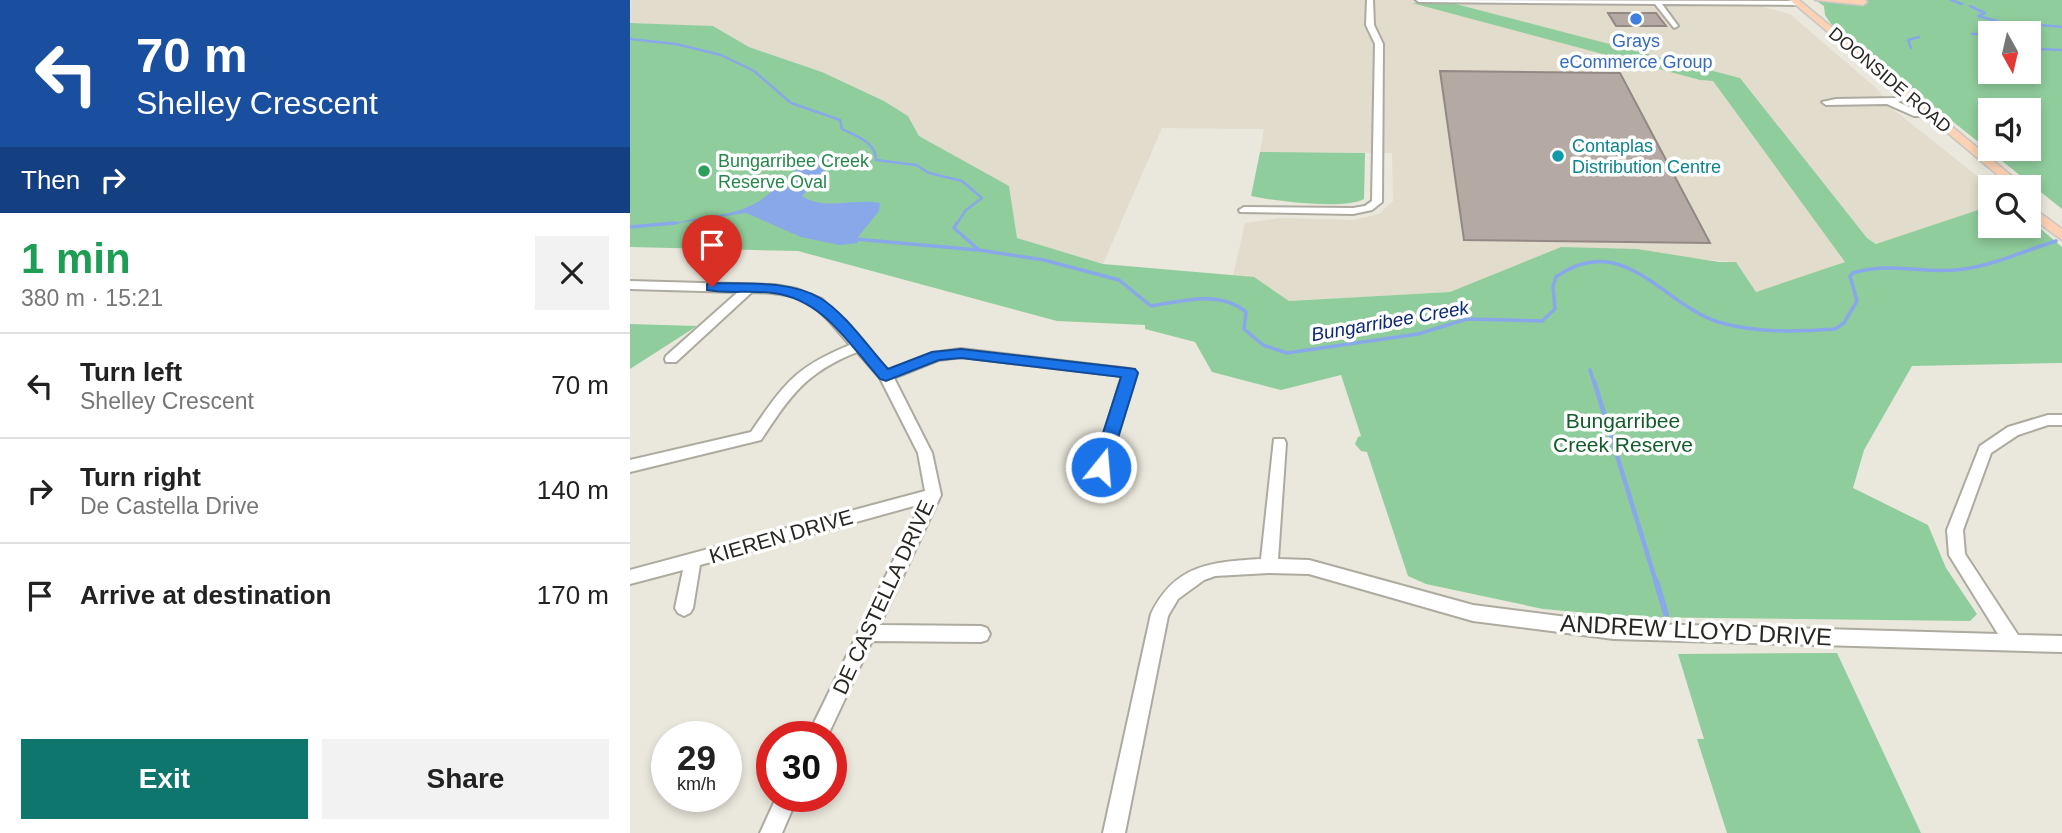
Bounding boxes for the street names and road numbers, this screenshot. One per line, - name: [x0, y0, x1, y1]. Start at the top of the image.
- street label: DOONSIDE ROAD: [1825, 23, 1955, 137]
- street label: DE CASTELLA DRIVE: [828, 496, 938, 698]
- street label: KIEREN DRIVE: [707, 505, 855, 567]
- street label: ANDREW LLOYD DRIVE: [1559, 609, 1833, 651]

